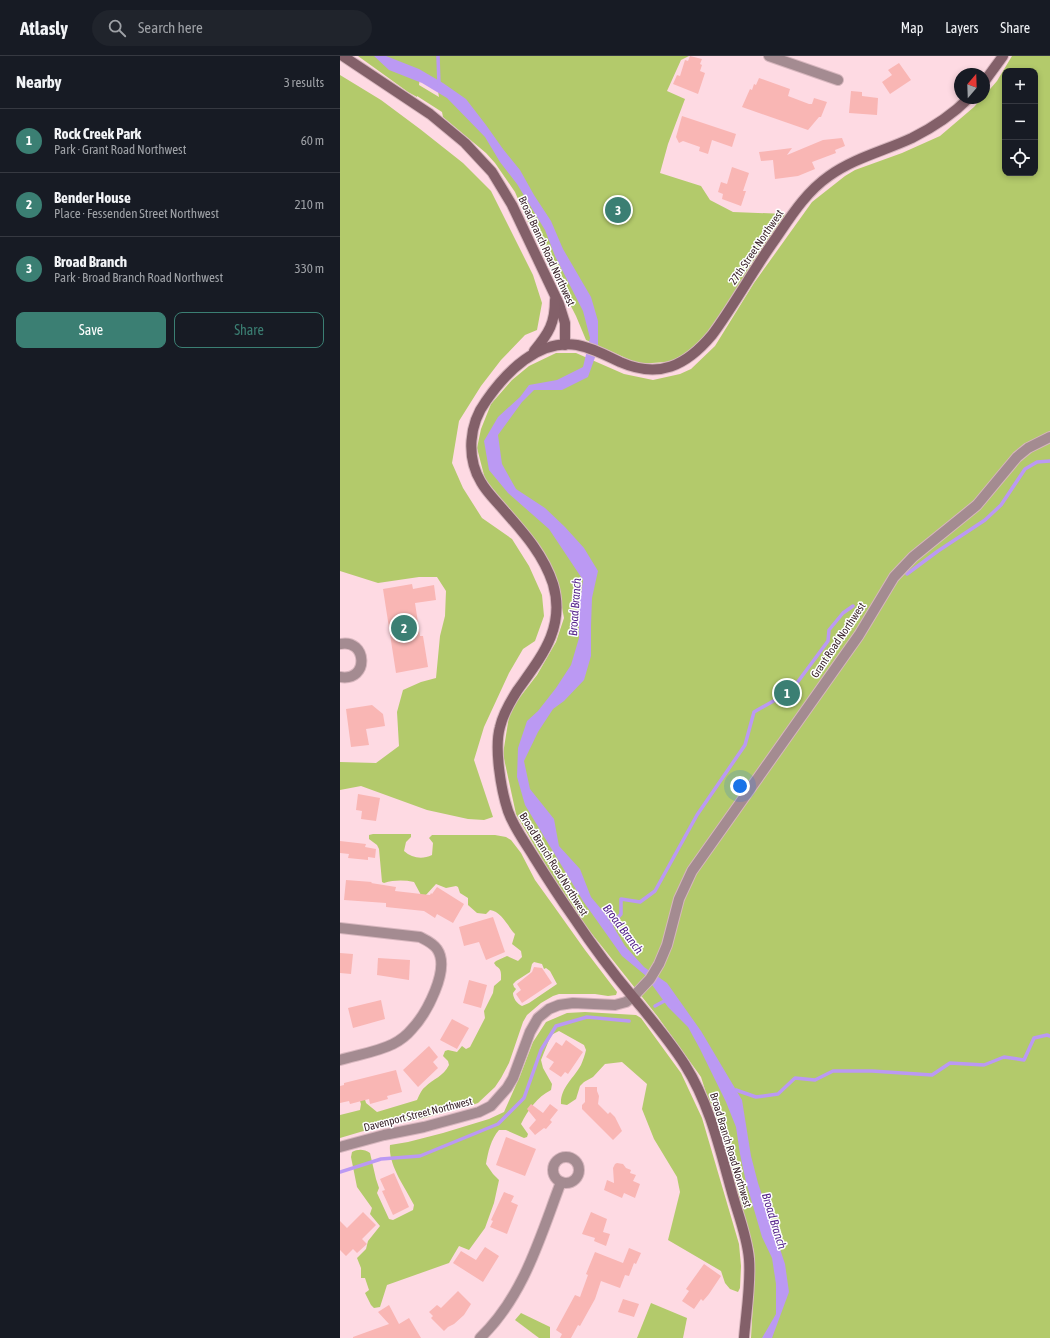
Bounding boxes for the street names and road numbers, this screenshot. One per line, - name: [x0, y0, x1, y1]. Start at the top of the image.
- street label: Broad Branch Road Northwest: [516, 194, 578, 308]
- street label: 27th Street Northwest: [726, 207, 786, 287]
- street label: Grant Road Northwest: [808, 600, 868, 680]
- street label: Broad Branch Road Northwest: [517, 810, 591, 918]
- street label: Broad Branch Road Northwest: [708, 1091, 754, 1209]
- street label: Davenport Street Northwest: [362, 1095, 474, 1133]

